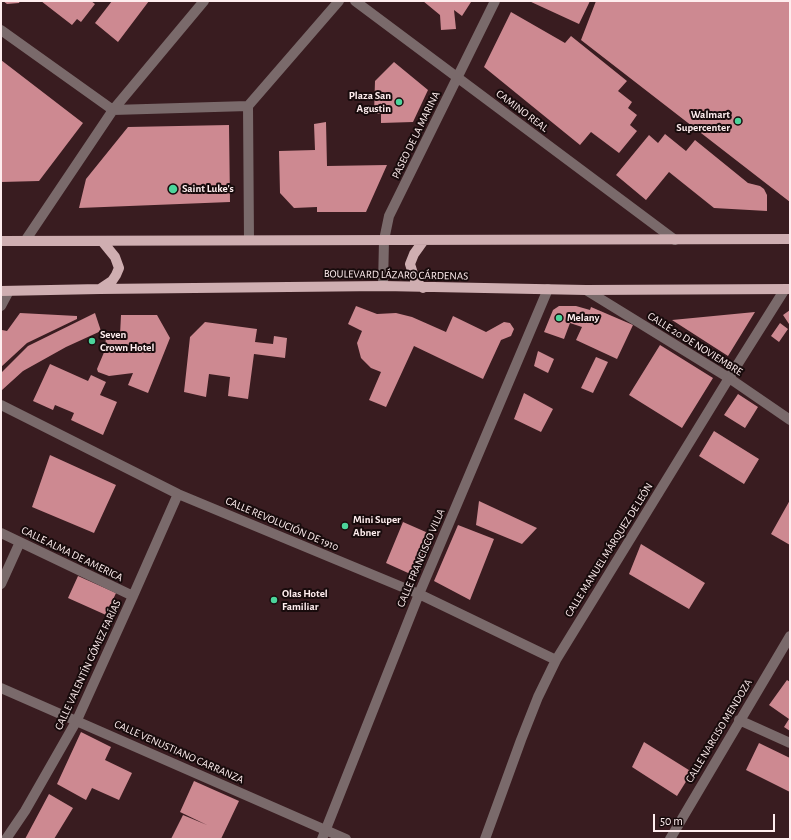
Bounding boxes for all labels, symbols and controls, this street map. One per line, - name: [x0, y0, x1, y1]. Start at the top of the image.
- street label: CAMINO REAL: [493, 87, 551, 135]
- place label: Plaza San Agustin: [349, 89, 391, 115]
- street label: PASEO DE LA MARINA: [389, 89, 443, 181]
- marker: Plaza San Agustin: [394, 97, 404, 107]
- place label: Walmart Supercenter: [676, 108, 730, 134]
- marker: Walmart Supercenter: [733, 116, 743, 126]
- place label: Saint Luke's: [182, 182, 234, 196]
- marker: Saint Luke's: [167, 183, 179, 195]
- street label: BOULEVARD LÁZARO CÁRDENAS: [324, 267, 468, 283]
- street label: CALLE 20 DE NOVIEMBRE: [645, 309, 745, 379]
- place label: Melany: [567, 311, 599, 325]
- marker: Melany: [554, 313, 564, 323]
- place label: Seven Crown Hotel: [100, 328, 154, 354]
- marker: Seven Crown Hotel: [87, 336, 97, 346]
- street label: CALLE MANUEL MÁRQUEZ DE LEÓN: [562, 480, 656, 620]
- street label: CALLE REVOLUCIÓN DE 1910: [223, 494, 341, 554]
- street label: CALLE FRANCISCO VILLA: [394, 507, 448, 609]
- place label: Mini Super Abner: [353, 513, 401, 539]
- marker: Mini Super Abner: [340, 521, 350, 531]
- street label: CALLE ALMA DE AMERICA: [19, 524, 125, 584]
- place label: Olas Hotel Familiar: [282, 587, 328, 613]
- marker: Olas Hotel Familiar: [269, 595, 279, 605]
- street label: CALLE VALENTÍN GÓMEZ FARÍAS: [52, 598, 124, 732]
- street label: CALLE NARCISO MENDOZA: [683, 677, 755, 785]
- street label: CALLE VENUSTIANO CARRANZA: [112, 717, 246, 787]
- scale bar: [655, 806, 777, 832]
- text: 50 m: [660, 815, 683, 827]

